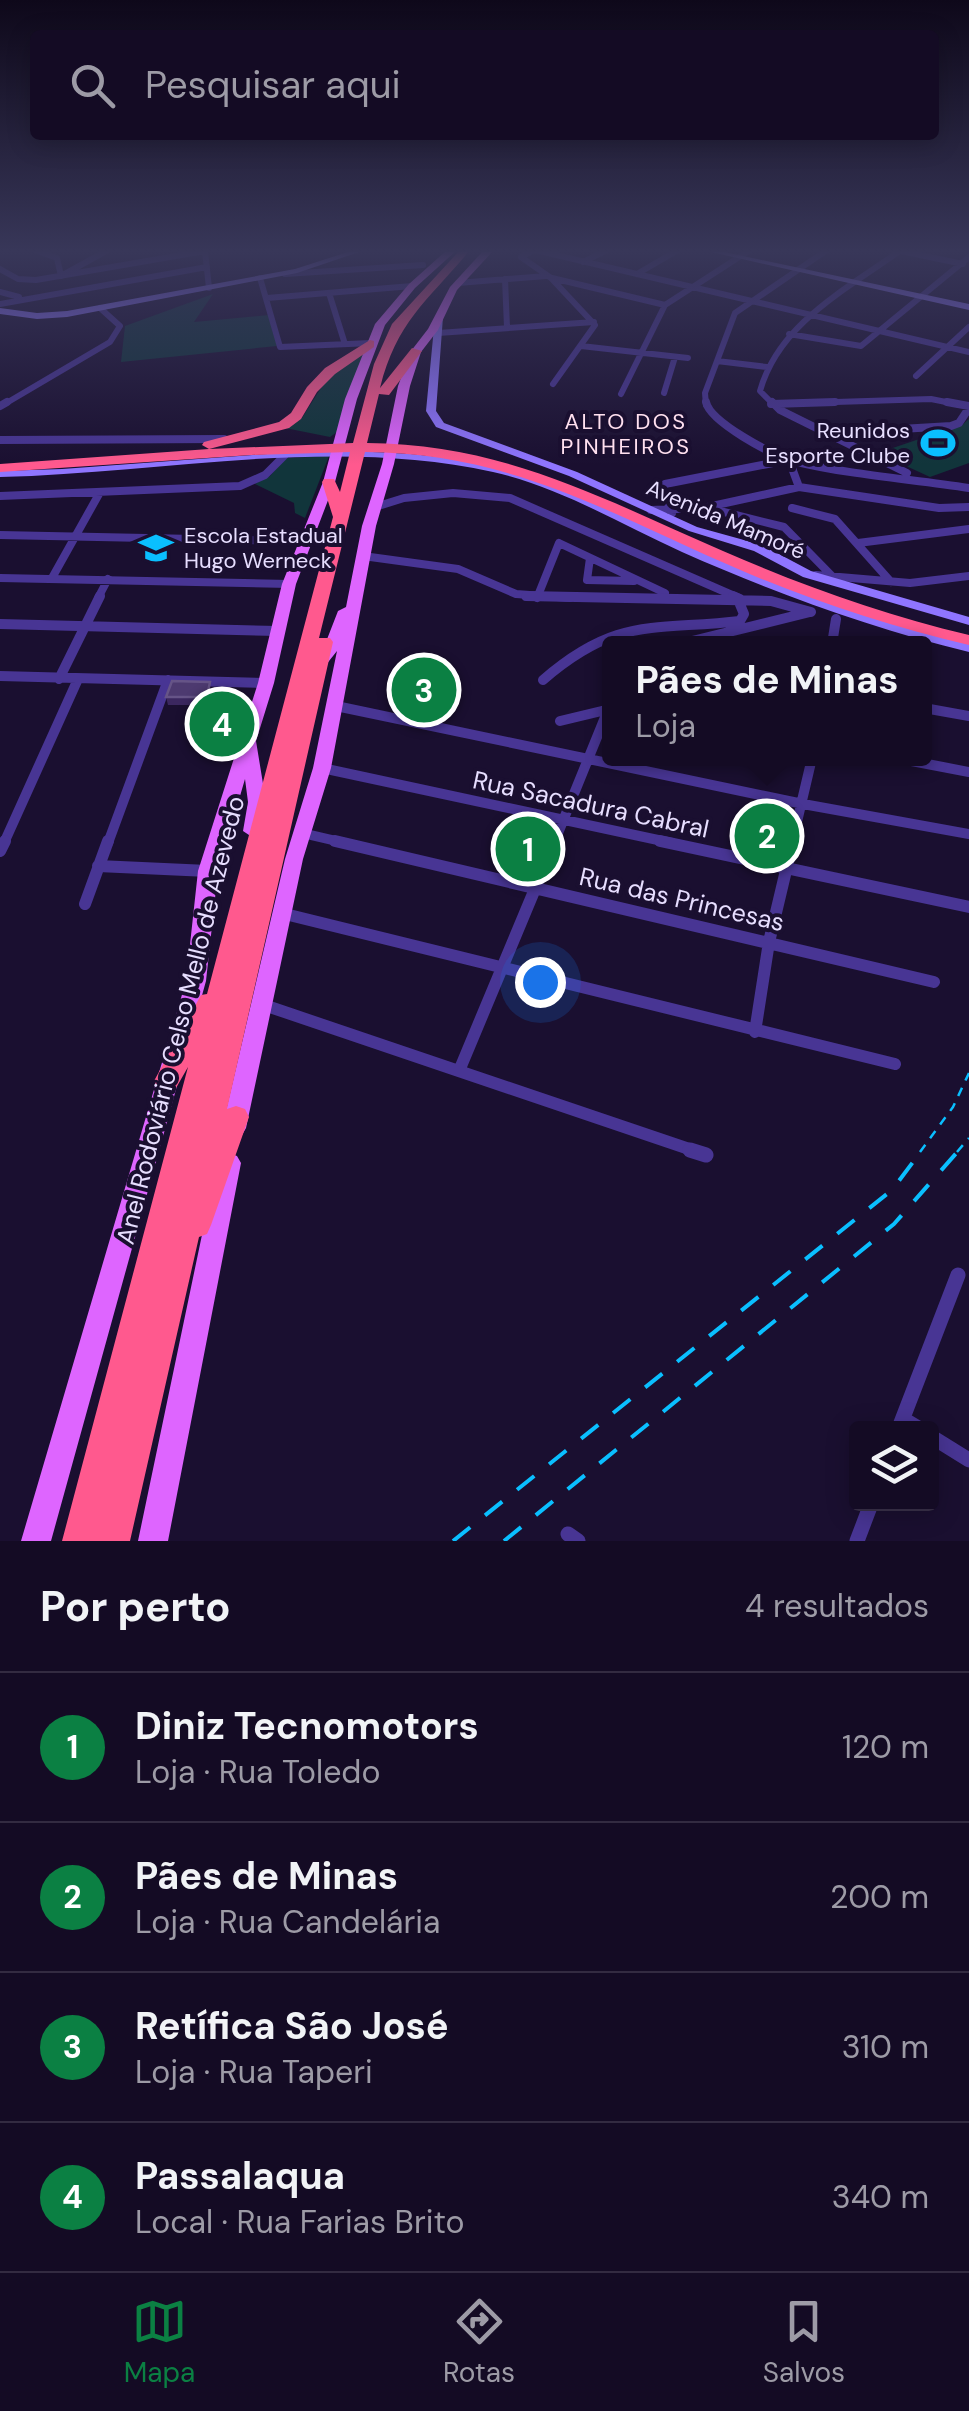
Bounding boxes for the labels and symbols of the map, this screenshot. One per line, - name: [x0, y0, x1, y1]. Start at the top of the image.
- district label: ALTO DOS PINHEIROS: [560, 407, 692, 461]
- place label: Reunidos Esporte Clube: [765, 416, 910, 470]
- sports icon: Reunidos Esporte Clube: [919, 424, 957, 462]
- street label: Avenida Mamoré: [642, 473, 810, 566]
- place label: Escola Estadual Hugo Werneck: [184, 521, 343, 575]
- school or university icon: Escola Estadual Hugo Werneck: [137, 529, 175, 567]
- pin: 3: [392, 652, 456, 728]
- pin: 4: [190, 686, 254, 762]
- street label: Rua Sacadura Cabral: [470, 763, 712, 846]
- street label: Anel Rodoviário Celso Mello de Azevedo: [109, 793, 252, 1248]
- pin: 2: [734, 798, 800, 874]
- pin: 1: [496, 812, 560, 886]
- street label: Rua das Princesas: [576, 860, 788, 939]
- your location: [515, 957, 566, 1008]

